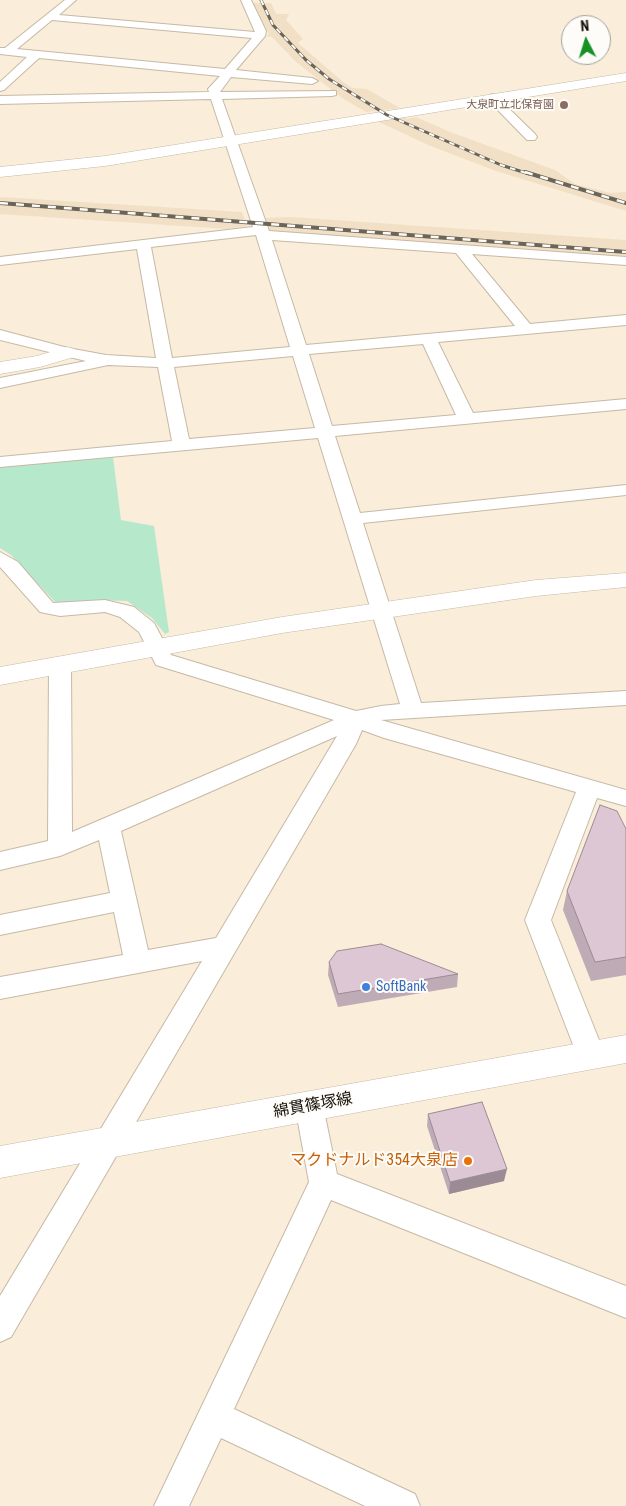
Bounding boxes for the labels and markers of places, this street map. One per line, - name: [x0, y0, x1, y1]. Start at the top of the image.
- place label: 大泉町立北保育園: [466, 98, 554, 112]
- marker: 大泉町立北保育園: [558, 99, 570, 111]
- place label: SoftBank: [376, 979, 426, 995]
- marker: SoftBank: [360, 981, 372, 993]
- place label: マクドナルド354大泉店: [290, 1151, 458, 1171]
- marker: マクドナルド354大泉店: [462, 1155, 474, 1167]

